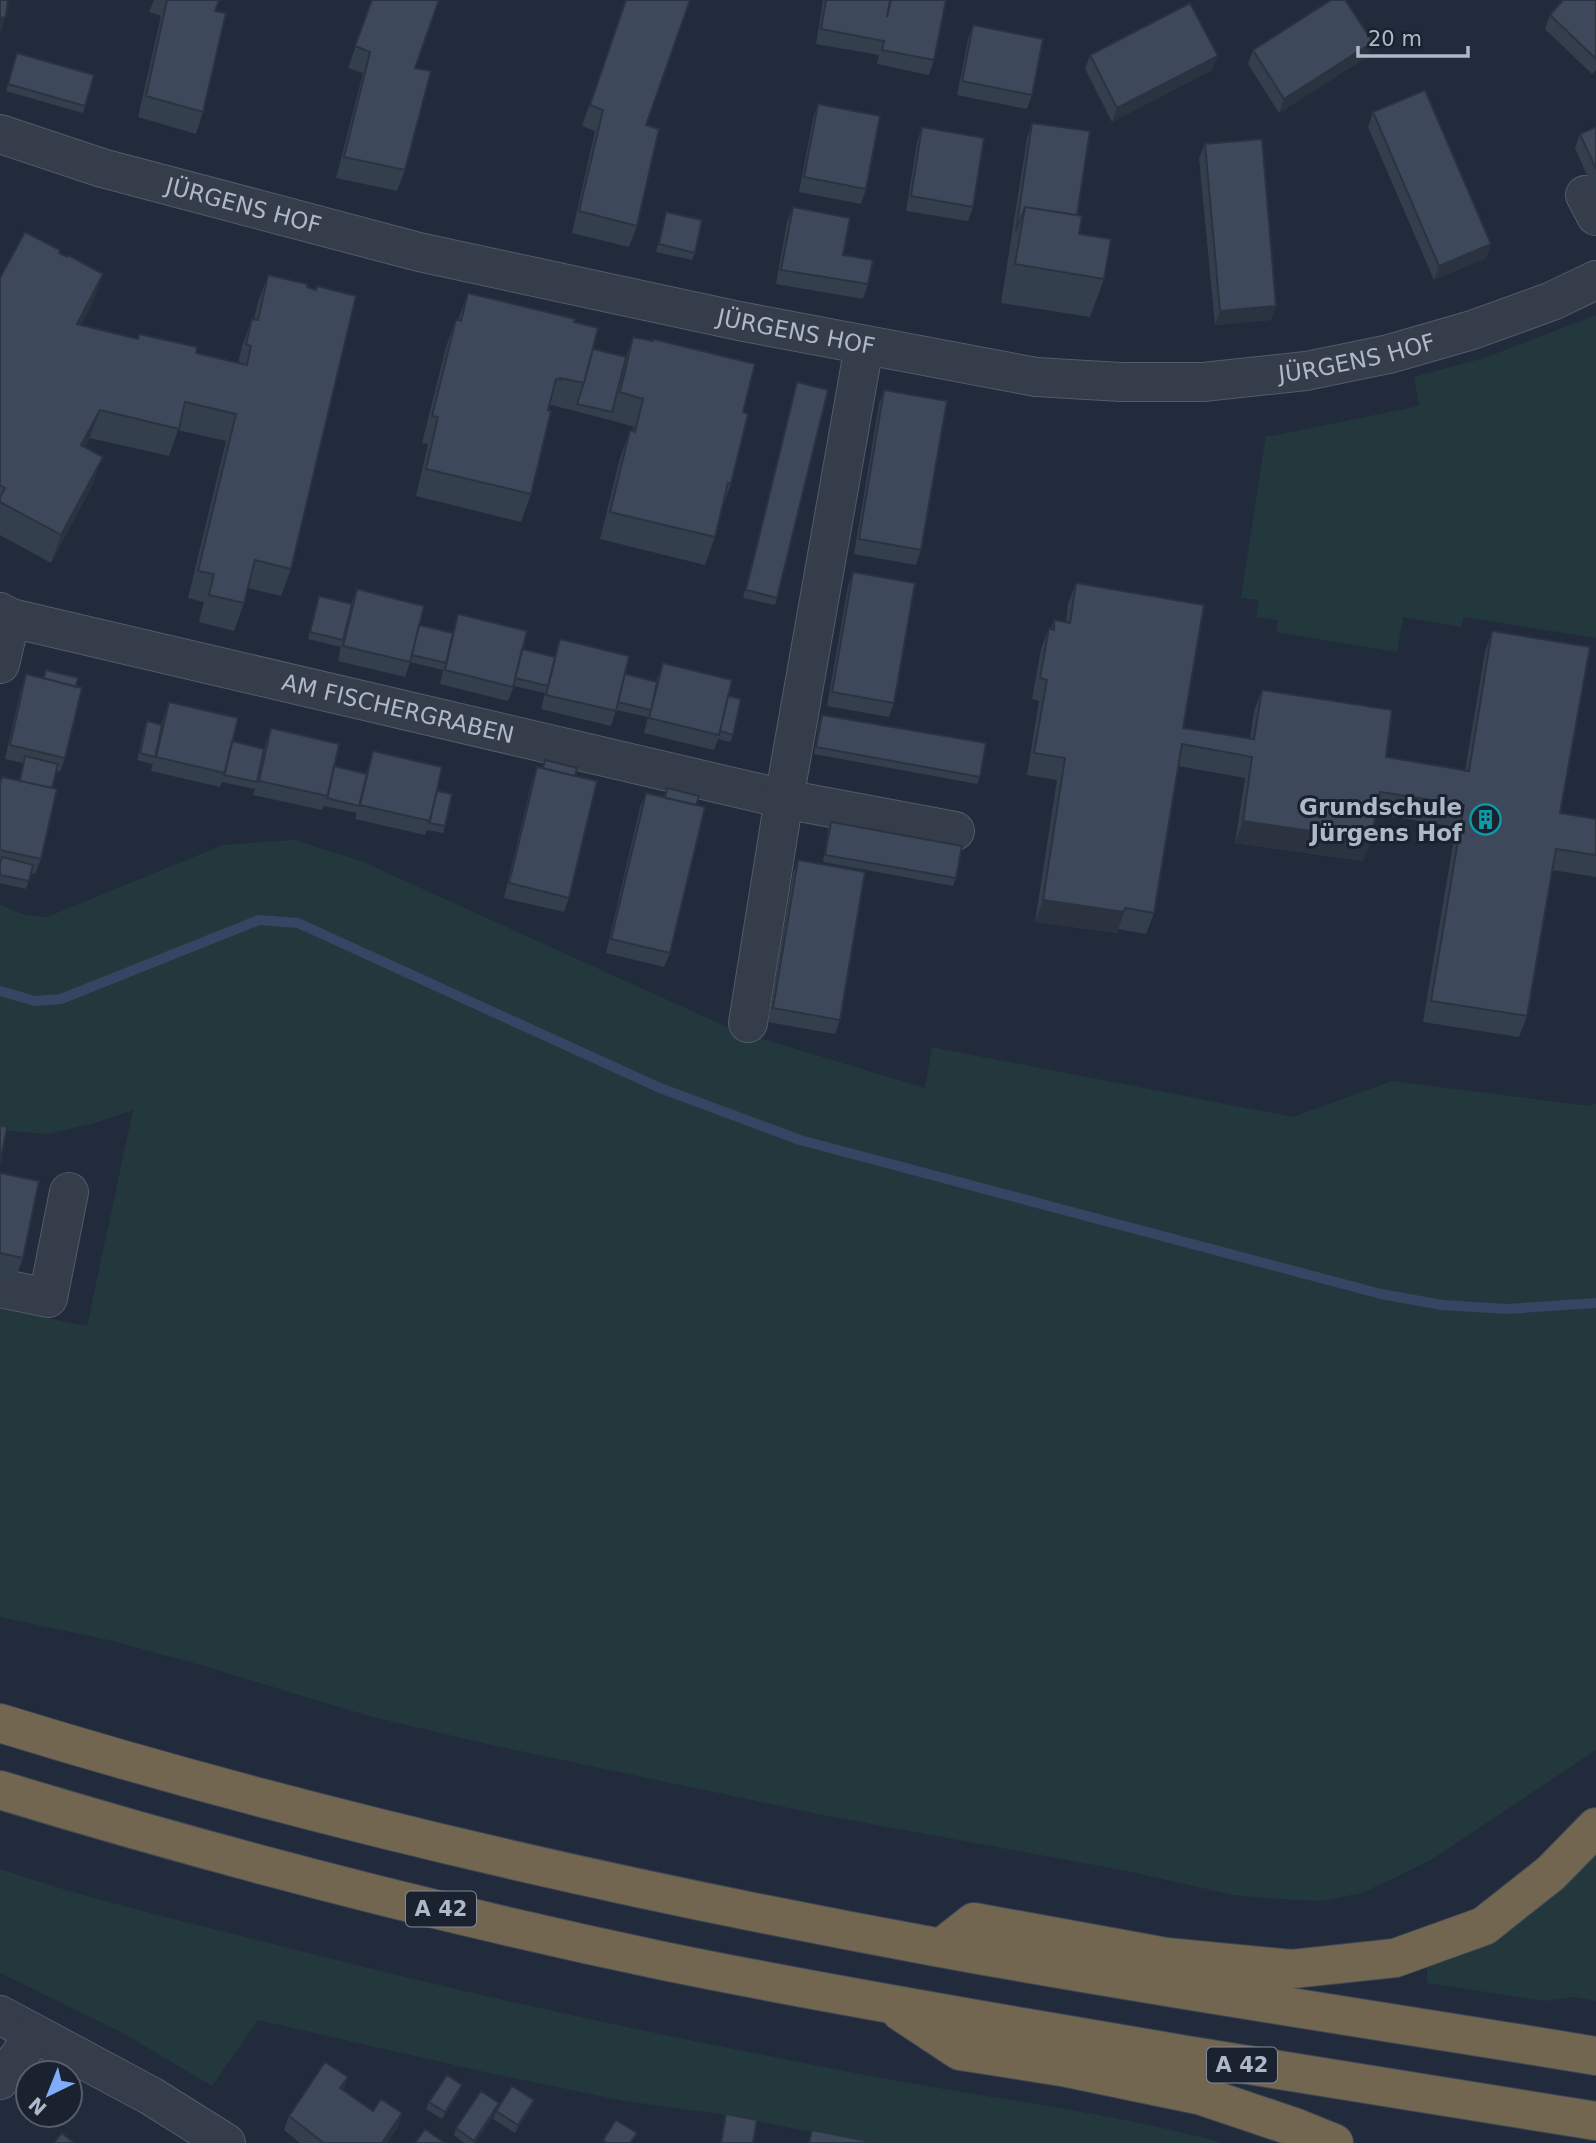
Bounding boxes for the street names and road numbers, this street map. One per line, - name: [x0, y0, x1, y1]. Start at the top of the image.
- street label: JÜRGENS HOF: [161, 172, 324, 239]
- street label: JÜRGENS HOF: [713, 303, 877, 359]
- street label: JÜRGENS HOF: [1275, 328, 1438, 387]
- street label: AM FISCHERGRABEN: [279, 669, 517, 748]
- road number: A 42: [406, 1892, 476, 1926]
- road number: A 42: [1207, 2048, 1277, 2082]

